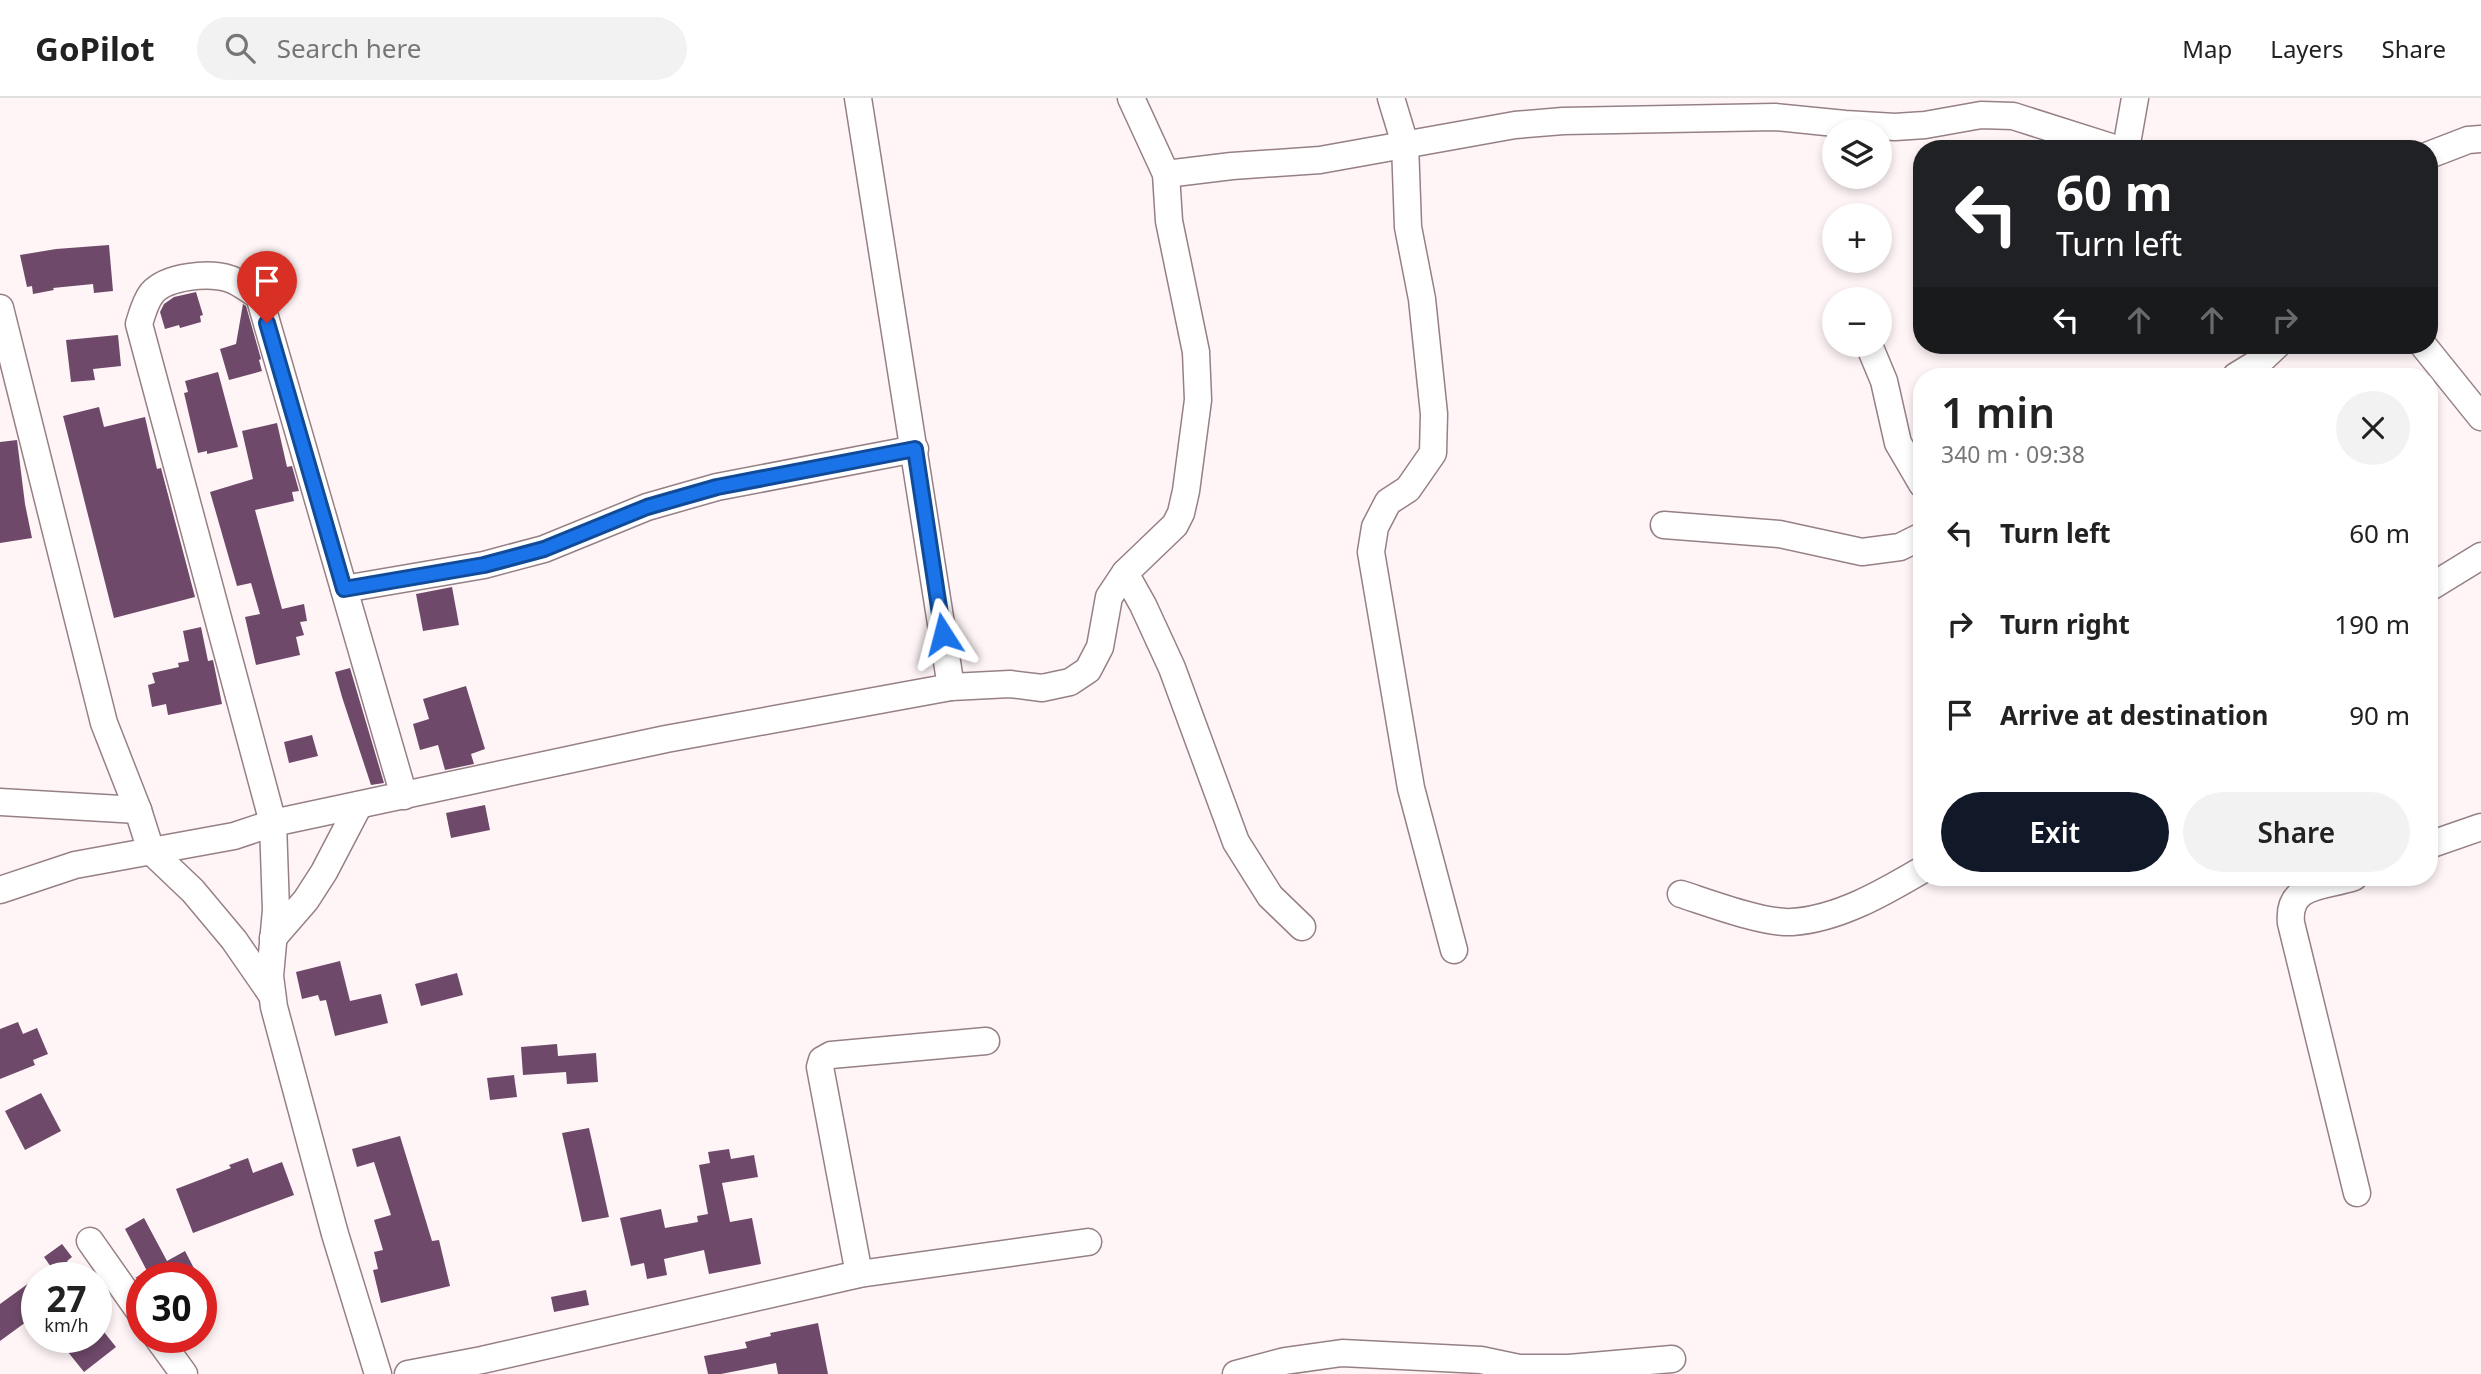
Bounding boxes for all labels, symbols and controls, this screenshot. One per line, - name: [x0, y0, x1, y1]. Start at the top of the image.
- search box: [197, 17, 687, 80]
- text: GoPilot: [35, 26, 155, 71]
- icon: search: [221, 29, 259, 67]
- text: Search here: [277, 30, 421, 66]
- text: Map: [2182, 32, 2232, 65]
- text: Layers: [2270, 32, 2344, 65]
- text: Share: [2382, 32, 2446, 65]
- map controls: [1822, 119, 1892, 357]
- button: layers: [1822, 119, 1892, 189]
- text: 60 m: [2056, 159, 2173, 225]
- icon: left: [1941, 168, 2032, 259]
- button: +: [1822, 203, 1892, 273]
- text: Turn left: [2056, 222, 2182, 265]
- pin: [237, 251, 297, 323]
- icon: arrive: [248, 262, 286, 300]
- button: −: [1822, 287, 1892, 357]
- icon: left: [2047, 301, 2085, 339]
- icon: ahead: [2120, 301, 2158, 339]
- icon: ahead: [2193, 301, 2231, 339]
- icon: right: [2266, 301, 2304, 339]
- text: 1 min: [1941, 383, 2055, 440]
- button: close: [2336, 391, 2410, 465]
- text: 340 m · 09:38: [1941, 438, 2085, 470]
- icon: left: [1941, 514, 1979, 552]
- text: Turn left: [2000, 515, 2111, 551]
- text: 60 m: [2349, 515, 2410, 551]
- position arrow: [906, 597, 980, 671]
- icon: right: [1941, 605, 1979, 643]
- text: Turn right: [2000, 606, 2130, 642]
- text: 190 m: [2334, 606, 2410, 642]
- icon: arrive: [1941, 696, 1979, 734]
- text: Arrive at destination: [2000, 697, 2269, 733]
- text: 90 m: [2349, 697, 2410, 733]
- button: Exit: [1941, 792, 2169, 872]
- button: Share: [2183, 792, 2410, 872]
- speed limit sign: 30: [126, 1262, 217, 1353]
- text: 27: [46, 1275, 87, 1322]
- text: km/h: [44, 1313, 89, 1337]

